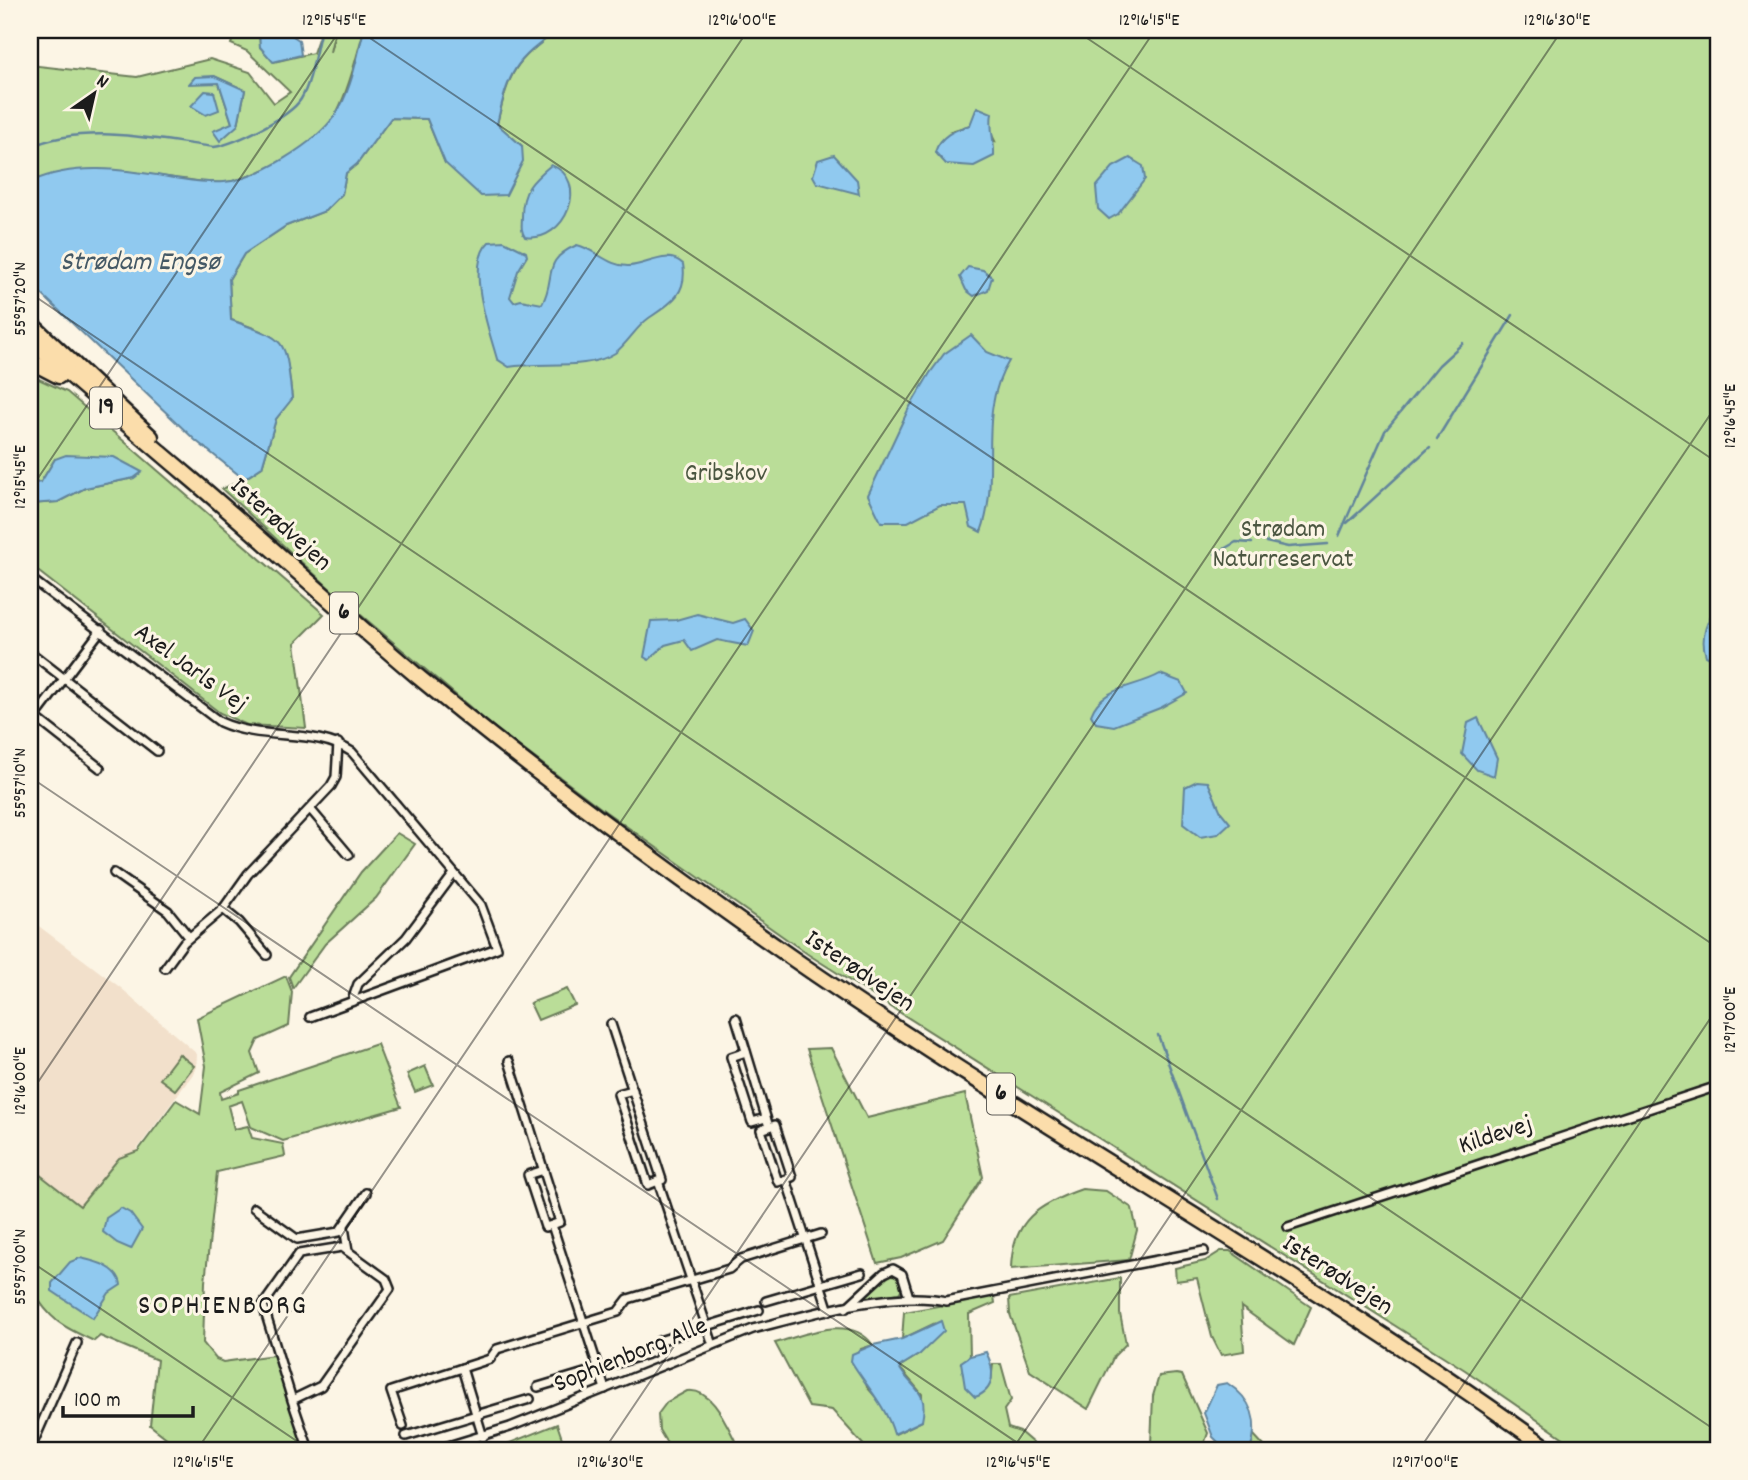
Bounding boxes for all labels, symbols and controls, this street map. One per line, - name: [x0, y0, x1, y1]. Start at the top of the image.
- text: 12°15'45"E: [302, 9, 366, 34]
- text: 12°16'00"E: [708, 9, 776, 34]
- text: 12°16'15"E: [1119, 9, 1179, 34]
- text: 12°16'30"E: [1524, 9, 1590, 34]
- north arrow: [60, 60, 130, 130]
- text: N: [90, 69, 113, 97]
- water label: Strødam Engsø: [60, 244, 222, 284]
- text: 55°57'20"N: [9, 262, 34, 336]
- text: 12°16'45"E: [1719, 384, 1744, 448]
- road number: 19: [90, 388, 122, 428]
- text: 12°15'45"E: [9, 445, 34, 509]
- park label: Gribskov: [685, 456, 768, 493]
- street label: Isterødvejen: [221, 469, 339, 581]
- park label: Strødam Naturreservat: [1212, 512, 1354, 579]
- road number: 6: [330, 592, 358, 634]
- street label: Axel Jarls Vej: [125, 615, 255, 723]
- text: 55°57'10"N: [9, 748, 34, 818]
- street label: Isterødvejen: [796, 921, 922, 1023]
- text: 12°17'00"E: [1719, 987, 1744, 1053]
- text: 12°16'00"E: [9, 1047, 34, 1115]
- road number: 6: [987, 1074, 1015, 1114]
- street label: Kildevej: [1454, 1107, 1538, 1165]
- street label: Isterødvejen: [1274, 1226, 1400, 1326]
- text: 55°57'00"N: [9, 1229, 34, 1305]
- district label: SOPHIENBORG: [138, 1288, 308, 1328]
- street label: Sophienborg Alle: [549, 1308, 713, 1404]
- scale bar: [63, 1375, 192, 1419]
- text: 100 m: [74, 1387, 121, 1417]
- text: 12°16'15"E: [173, 1451, 233, 1476]
- text: 12°16'30"E: [577, 1451, 643, 1476]
- text: 12°16'45"E: [986, 1451, 1050, 1476]
- text: 12°17'00"E: [1392, 1451, 1458, 1476]

